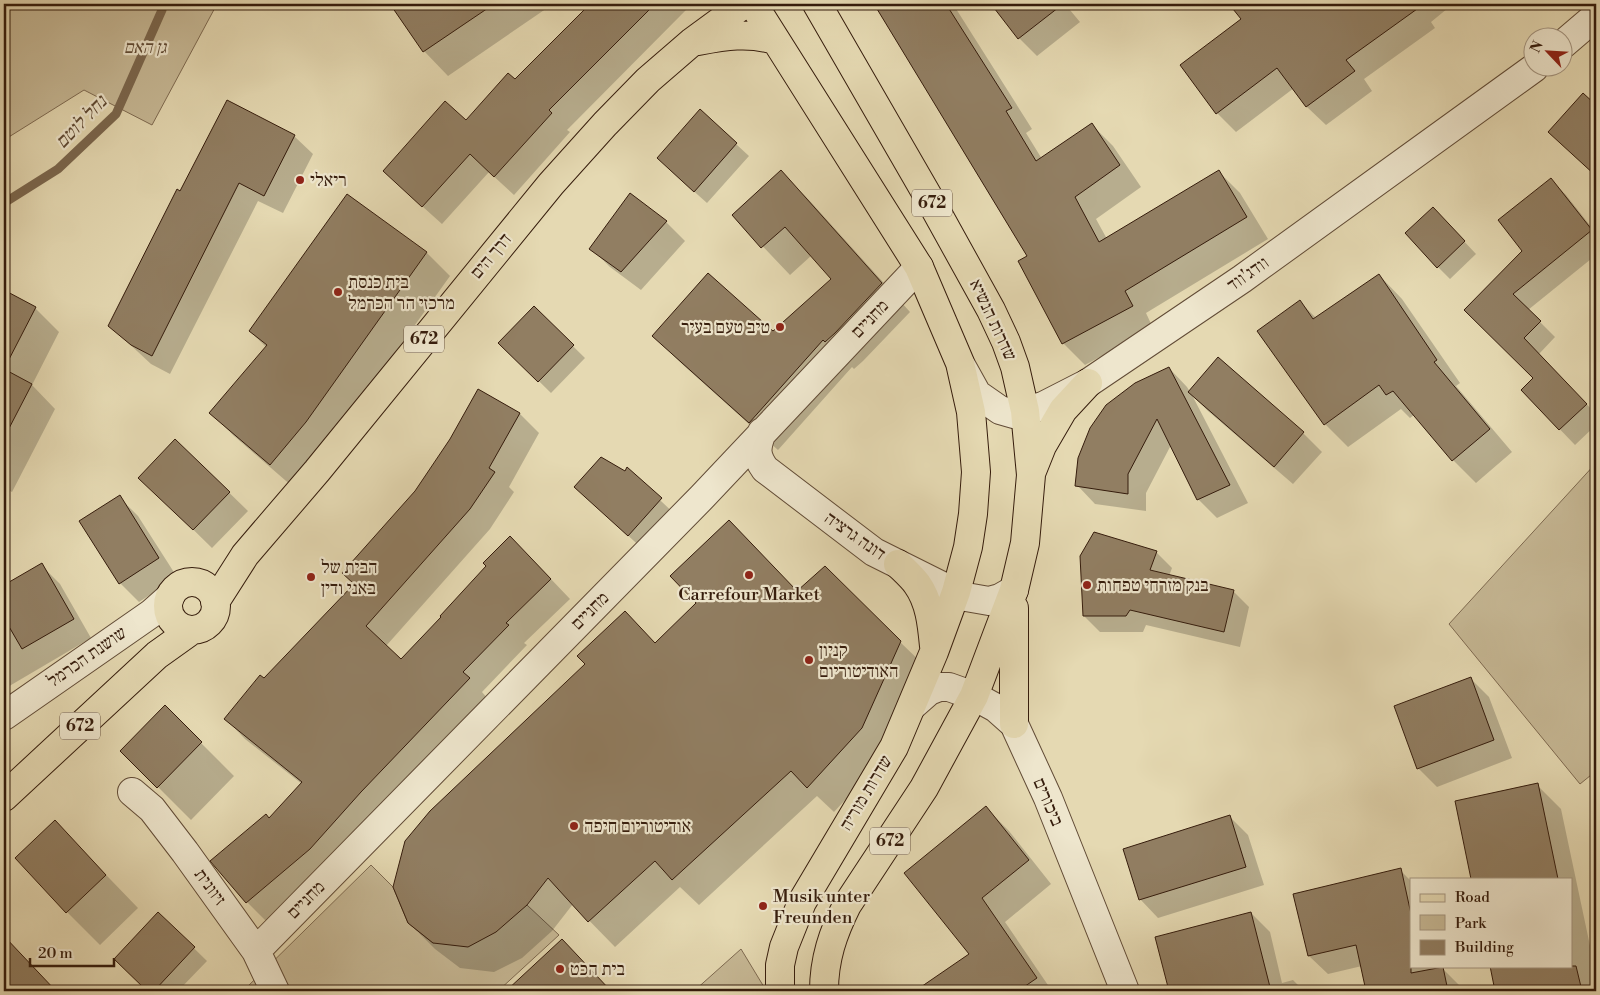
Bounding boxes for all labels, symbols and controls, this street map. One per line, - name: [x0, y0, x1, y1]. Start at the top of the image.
- north arrow: [1522, 28, 1572, 78]
- park label: גן האם: [124, 36, 167, 59]
- text: N: [1527, 38, 1548, 56]
- water label: נחל לוטם: [50, 89, 113, 154]
- place label: ריאלי: [310, 169, 347, 192]
- marker: ריאלי: [294, 174, 306, 186]
- road number: 672: [912, 190, 952, 217]
- street label: דרך הים: [465, 228, 517, 284]
- street label: וודג'ווד: [1222, 251, 1274, 297]
- place label: בית כנסת מרכזי הר הכרמל: [348, 271, 455, 315]
- street label: שדרות הנשיא: [964, 276, 1022, 364]
- marker: בית כנסת מרכזי הר הכרמל: [332, 286, 344, 298]
- street label: מחניים: [846, 295, 894, 343]
- place label: טיב טעם בעיר: [681, 316, 770, 339]
- marker: טיב טעם בעיר: [774, 321, 786, 333]
- road number: 672: [404, 326, 444, 352]
- street label: דונה גרציה: [820, 507, 890, 565]
- place label: הבית של באני ודין: [321, 556, 378, 600]
- marker: Carrefour Market: [743, 569, 755, 581]
- marker: הבית של באני ודין: [305, 571, 317, 583]
- place label: בנק מזרחי טפחות: [1097, 574, 1209, 597]
- marker: בנק מזרחי טפחות: [1081, 579, 1093, 591]
- place label: Carrefour Market: [678, 583, 820, 606]
- street label: מחניים: [566, 587, 614, 635]
- street label: שושנת הכרמל: [43, 621, 131, 693]
- place label: קניון האודיטוריום: [819, 639, 899, 683]
- marker: קניון האודיטוריום: [803, 654, 815, 666]
- road number: 672: [60, 712, 100, 739]
- street label: שדרות מוריה: [835, 751, 897, 835]
- street label: ביכורים: [1028, 774, 1069, 830]
- place label: אודיטוריום חיפה: [584, 815, 691, 838]
- marker: אודיטוריום חיפה: [568, 820, 580, 832]
- road number: 672: [870, 828, 910, 854]
- street label: זיוונית: [189, 864, 231, 910]
- street label: מחניים: [282, 876, 330, 924]
- legend: [1410, 878, 1572, 968]
- place label: Musik unter Freunden: [773, 885, 870, 929]
- text: Road: [1455, 888, 1490, 907]
- marker: Musik unter Freunden: [757, 900, 769, 912]
- text: Park: [1455, 914, 1487, 933]
- scale bar: [30, 935, 114, 967]
- text: Building: [1454, 938, 1514, 957]
- text: 20 m: [38, 944, 73, 963]
- place label: בית הכט: [570, 958, 625, 981]
- marker: בית הכט: [554, 963, 566, 975]

